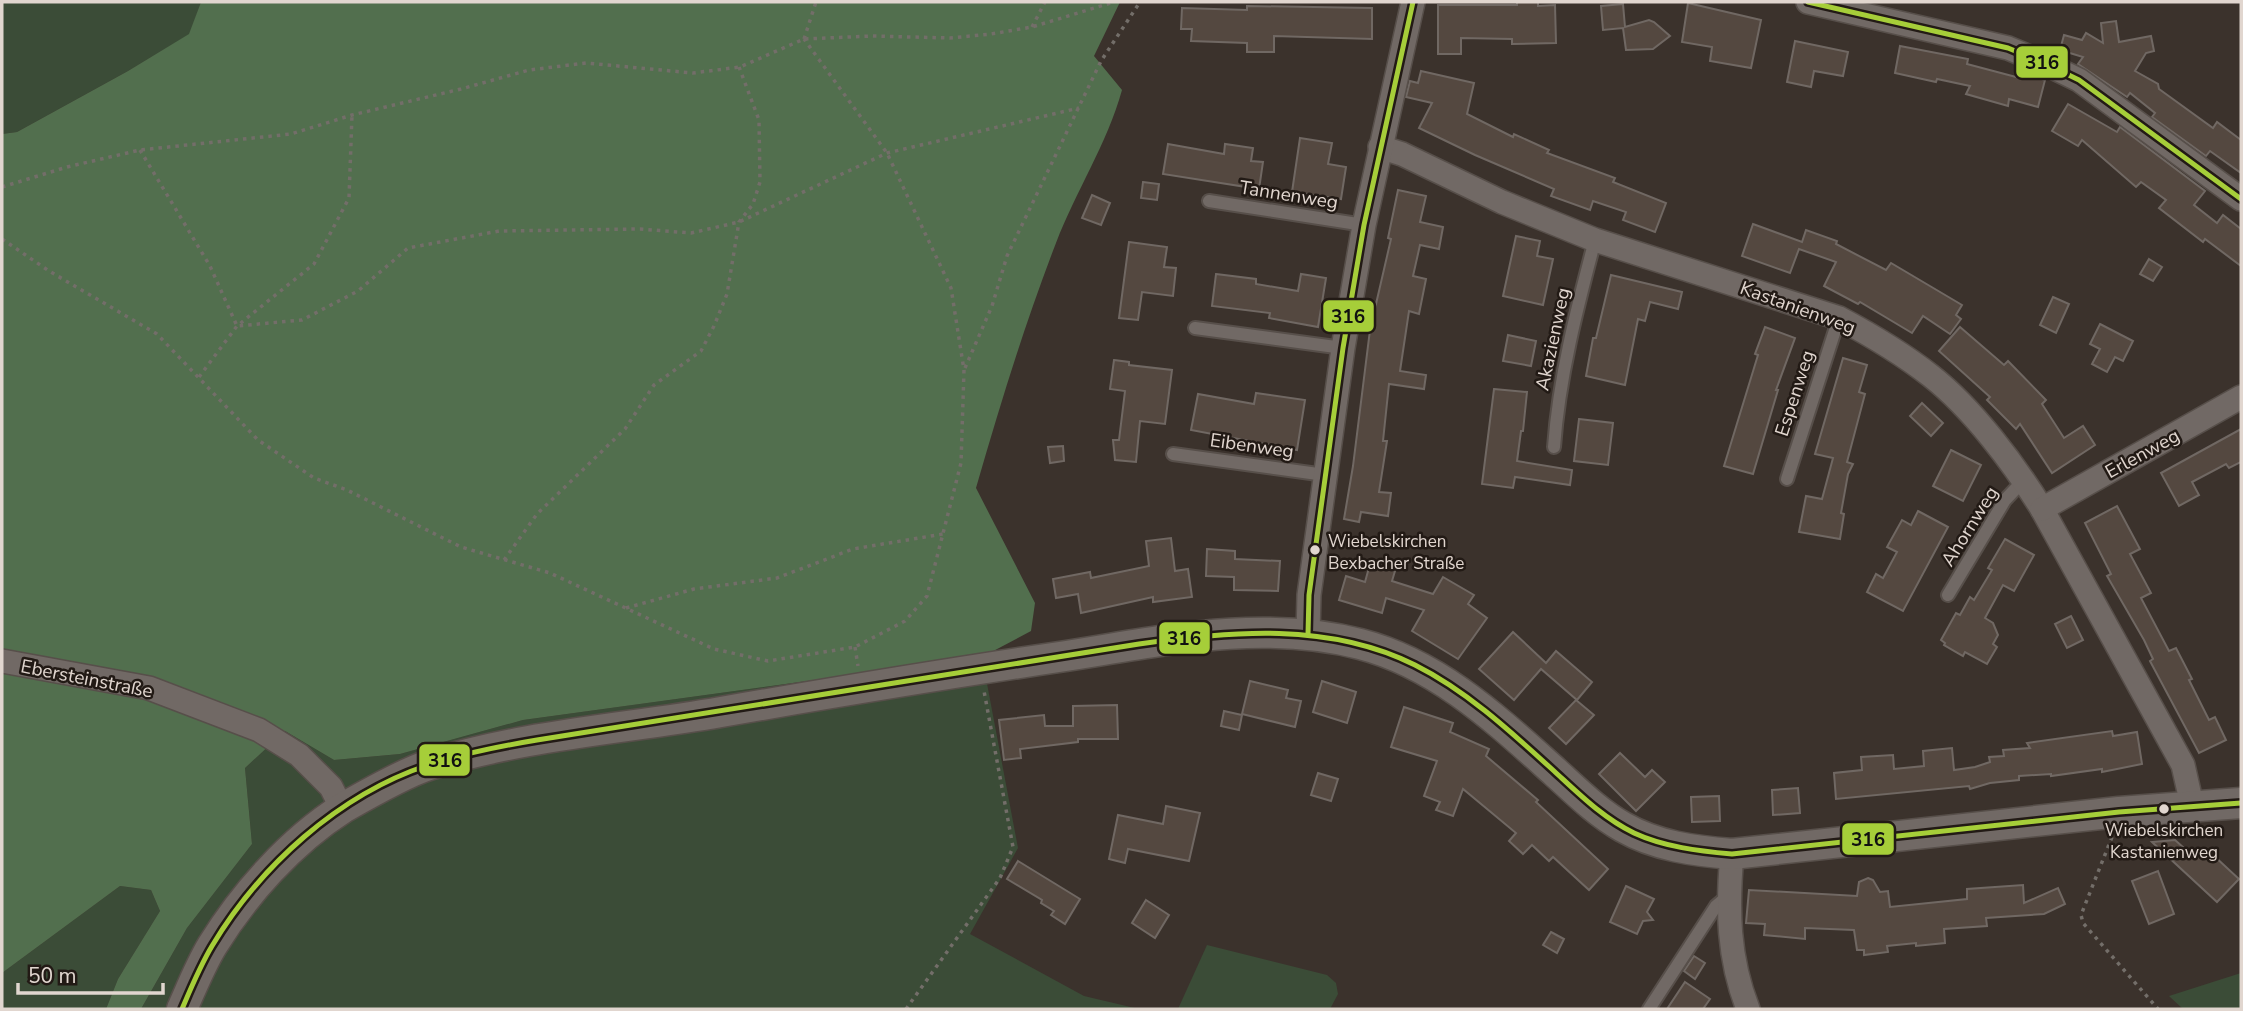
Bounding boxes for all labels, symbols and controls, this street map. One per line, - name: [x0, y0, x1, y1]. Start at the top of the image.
- line badge: 316: [2015, 45, 2069, 79]
- text: 316: [2025, 50, 2059, 76]
- street label: Tannenweg: [1238, 174, 1340, 216]
- street label: Kastanienweg: [1736, 275, 1859, 341]
- street label: Akazienweg: [1529, 285, 1577, 393]
- line badge: 316: [1322, 299, 1375, 333]
- text: 316: [1331, 304, 1365, 330]
- street label: Espenweg: [1769, 347, 1821, 440]
- street label: Erlenweg: [2101, 423, 2184, 485]
- street label: Eibenweg: [1208, 427, 1295, 465]
- street label: Ahornweg: [1935, 482, 2005, 571]
- place label: Wiebelskirchen Bexbacher Straße: [1328, 530, 1464, 575]
- marker: Wiebelskirchen Bexbacher Straße: [1308, 543, 1322, 557]
- line badge: 316: [1158, 621, 1211, 655]
- text: 316: [1167, 626, 1201, 652]
- street label: Ebersteinstraße: [18, 653, 155, 705]
- line badge: 316: [418, 743, 471, 777]
- text: 316: [428, 748, 462, 774]
- marker: Wiebelskirchen Kastanienweg: [2157, 802, 2171, 816]
- place label: Wiebelskirchen Kastanienweg: [2105, 819, 2223, 864]
- line badge: 316: [1841, 822, 1895, 856]
- text: 316: [1851, 827, 1885, 853]
- scale bar: [18, 951, 163, 995]
- text: 50 m: [28, 962, 77, 990]

